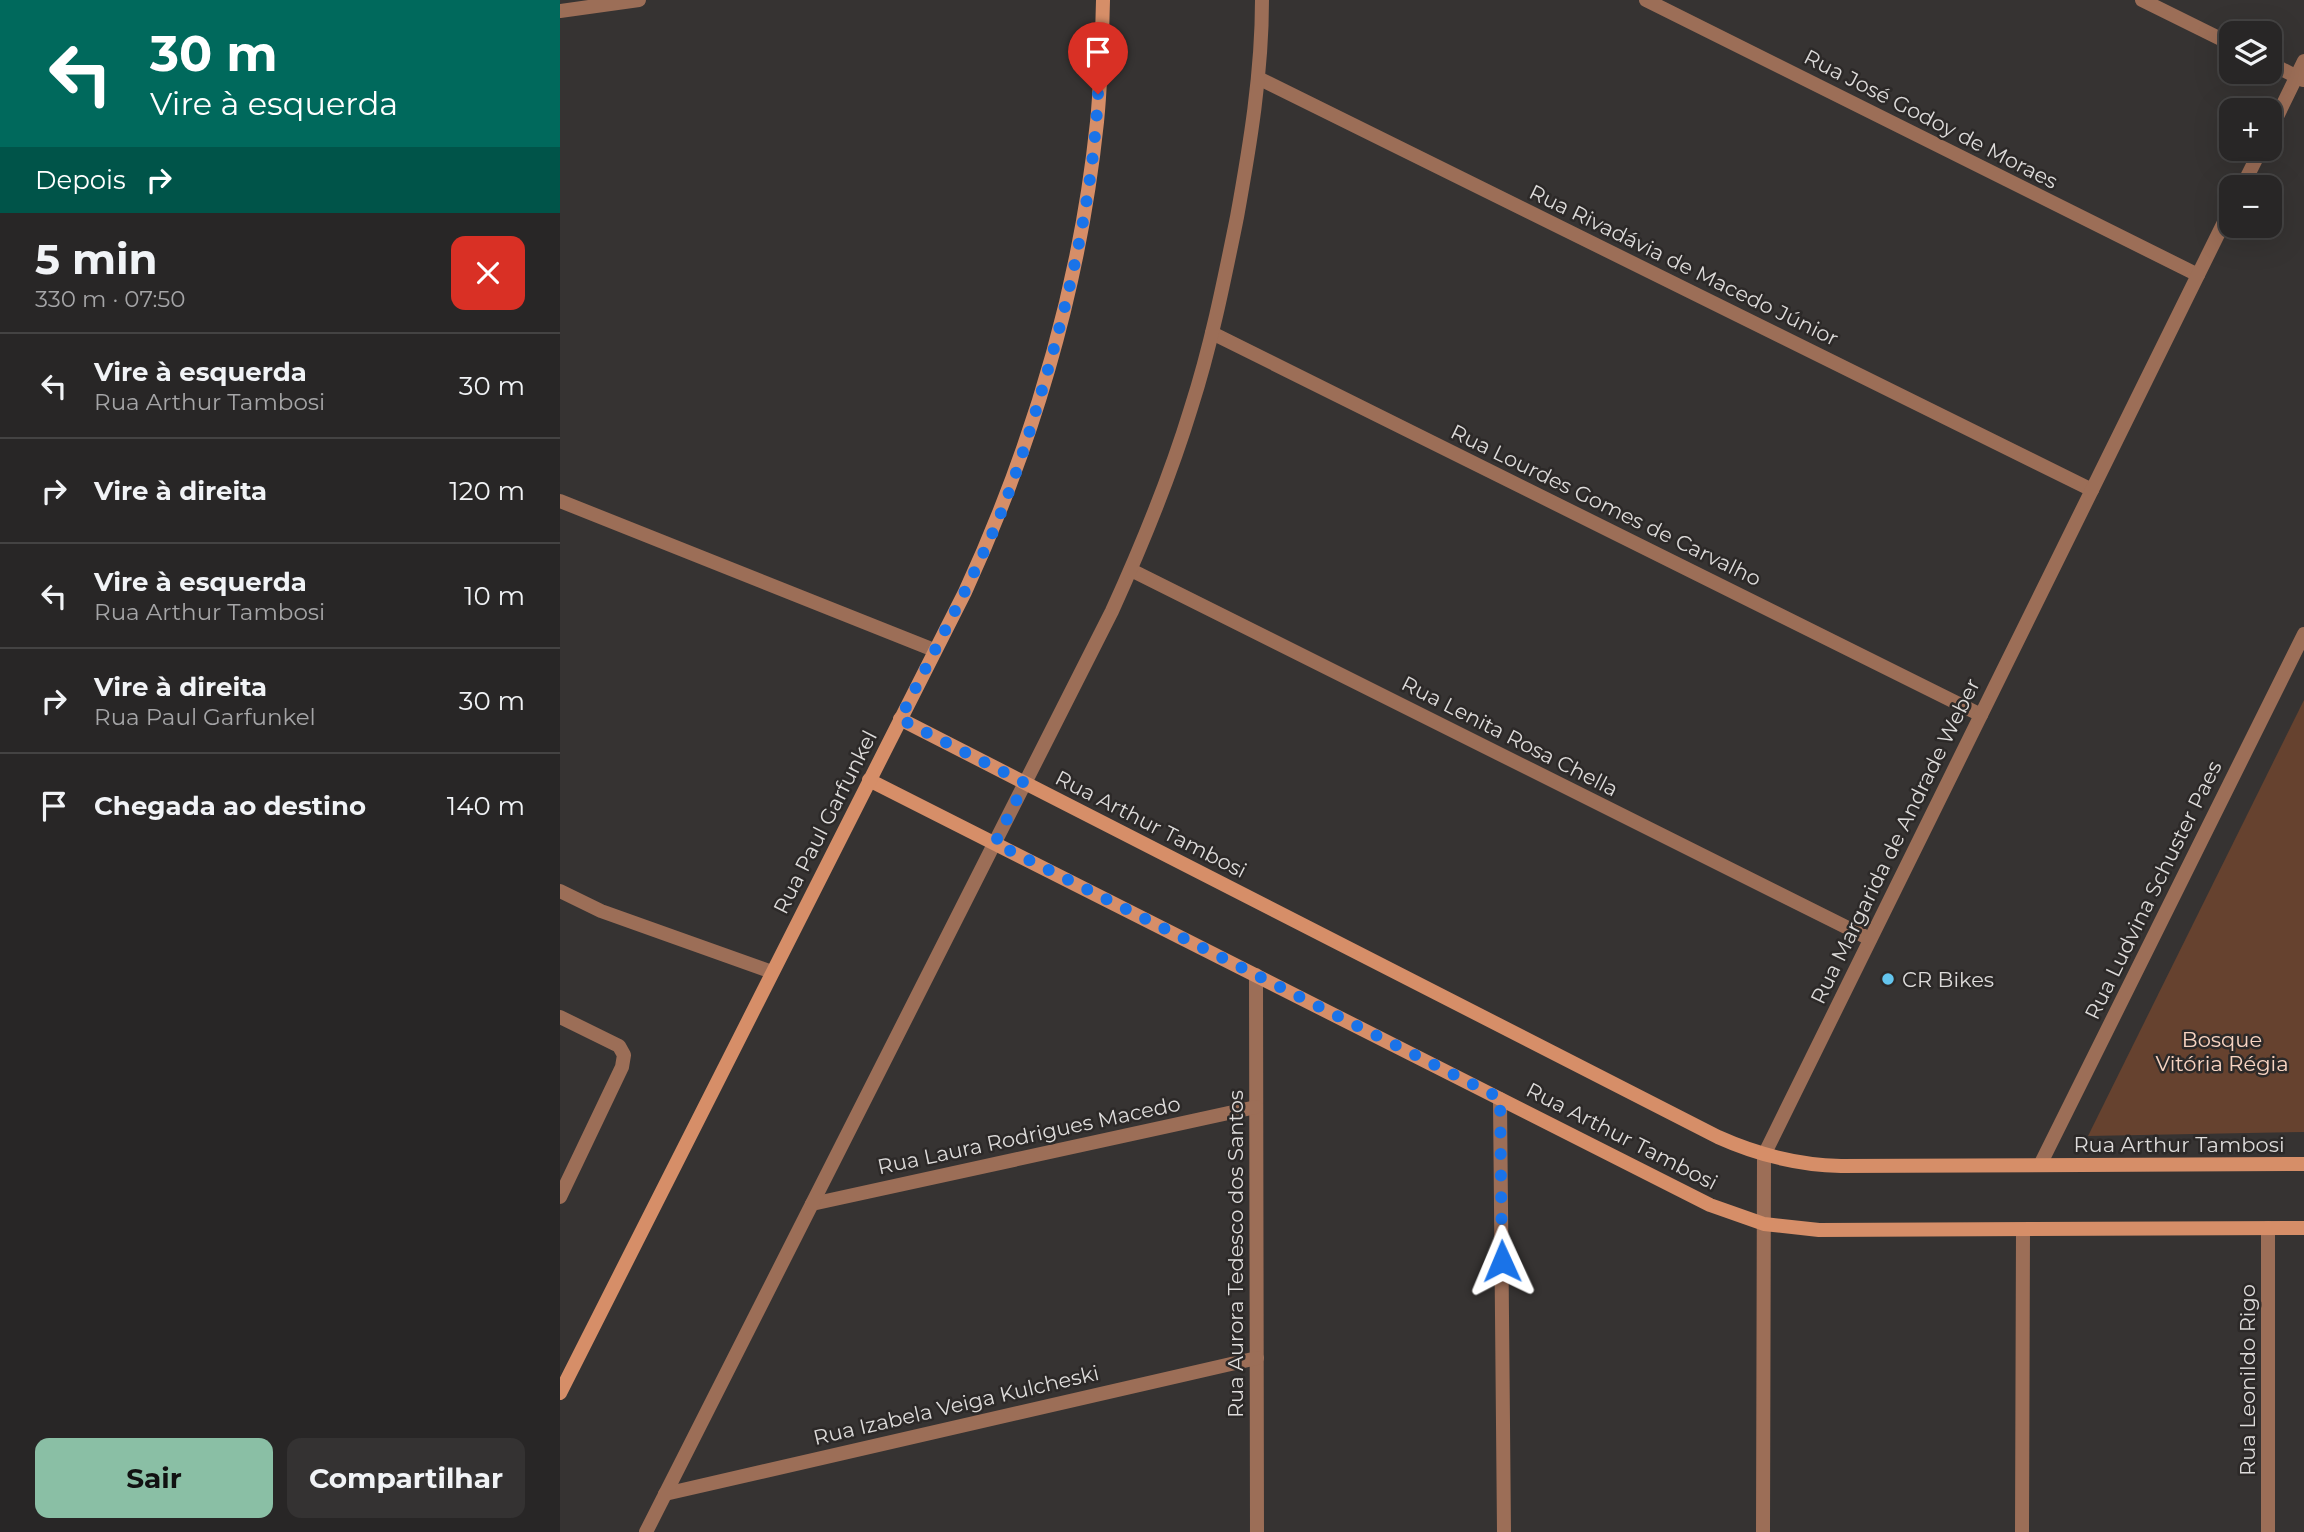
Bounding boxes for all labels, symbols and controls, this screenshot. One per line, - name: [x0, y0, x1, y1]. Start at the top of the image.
- map controls: [2219, 21, 2282, 238]
- button: layers: [2219, 21, 2282, 84]
- pin: [1068, 22, 1128, 94]
- text: 30 m: [150, 24, 278, 83]
- icon: left: [35, 28, 126, 119]
- icon: arrive: [1079, 33, 1117, 71]
- street label: Rua José Godoy de Moraes: [1800, 44, 2062, 194]
- text: Vire à esquerda: [150, 84, 398, 123]
- button: +: [2219, 98, 2282, 161]
- icon: right: [140, 161, 178, 199]
- text: Depois: [35, 164, 126, 196]
- button: −: [2219, 175, 2282, 238]
- street label: Rua Rivadávia de Macedo Júnior: [1525, 179, 1843, 351]
- text: 5 min: [35, 233, 158, 285]
- button: close: [451, 236, 525, 310]
- text: 330 m · 07:50: [35, 285, 186, 313]
- text: Vire à esquerda: [94, 356, 307, 388]
- icon: left: [35, 367, 73, 405]
- text: 30 m: [459, 370, 525, 402]
- text: Rua Arthur Tambosi: [94, 388, 325, 416]
- street label: Rua Lourdes Gomes de Carvalho: [1447, 419, 1765, 591]
- icon: right: [35, 472, 73, 510]
- text: Vire à direita: [94, 475, 267, 507]
- text: 120 m: [449, 475, 525, 507]
- text: Vire à esquerda: [94, 566, 307, 598]
- icon: left: [35, 577, 73, 615]
- text: 10 m: [464, 580, 525, 612]
- text: Rua Arthur Tambosi: [94, 598, 325, 626]
- street label: Rua Lenita Rosa Chella: [1398, 670, 1622, 802]
- text: Vire à direita: [94, 671, 267, 703]
- street label: Rua Margarida de Andrade Weber: [1805, 674, 1985, 1008]
- icon: right: [35, 682, 73, 720]
- text: 30 m: [459, 685, 525, 717]
- text: Rua Paul Garfunkel: [94, 703, 316, 731]
- street label: Rua Paul Garfunkel: [768, 726, 882, 918]
- street label: Rua Ludvina Schuster Paes: [2079, 757, 2227, 1023]
- street label: Rua Arthur Tambosi: [1051, 765, 1251, 883]
- icon: arrive: [35, 787, 73, 825]
- text: Chegada ao destino: [94, 790, 366, 822]
- text: 140 m: [447, 790, 525, 822]
- place label: CR Bikes: [1902, 967, 1994, 992]
- marker: CR Bikes: [1880, 971, 1896, 987]
- park label: Bosque Vitória Régia: [2155, 1027, 2289, 1076]
- street label: Rua Arthur Tambosi: [1522, 1077, 1722, 1195]
- street label: Rua Aurora Tedesco dos Santos: [1223, 1090, 1248, 1418]
- street label: Rua Laura Rodrigues Macedo: [875, 1091, 1183, 1179]
- street label: Rua Arthur Tambosi: [2073, 1132, 2285, 1157]
- position arrow: [1465, 1224, 1539, 1298]
- street label: Rua Leonildo Rigo: [2235, 1284, 2260, 1476]
- street label: Rua Izabela Veiga Kulcheski: [811, 1360, 1101, 1450]
- button: Sair: [35, 1438, 273, 1518]
- button: Compartilhar: [287, 1438, 525, 1518]

